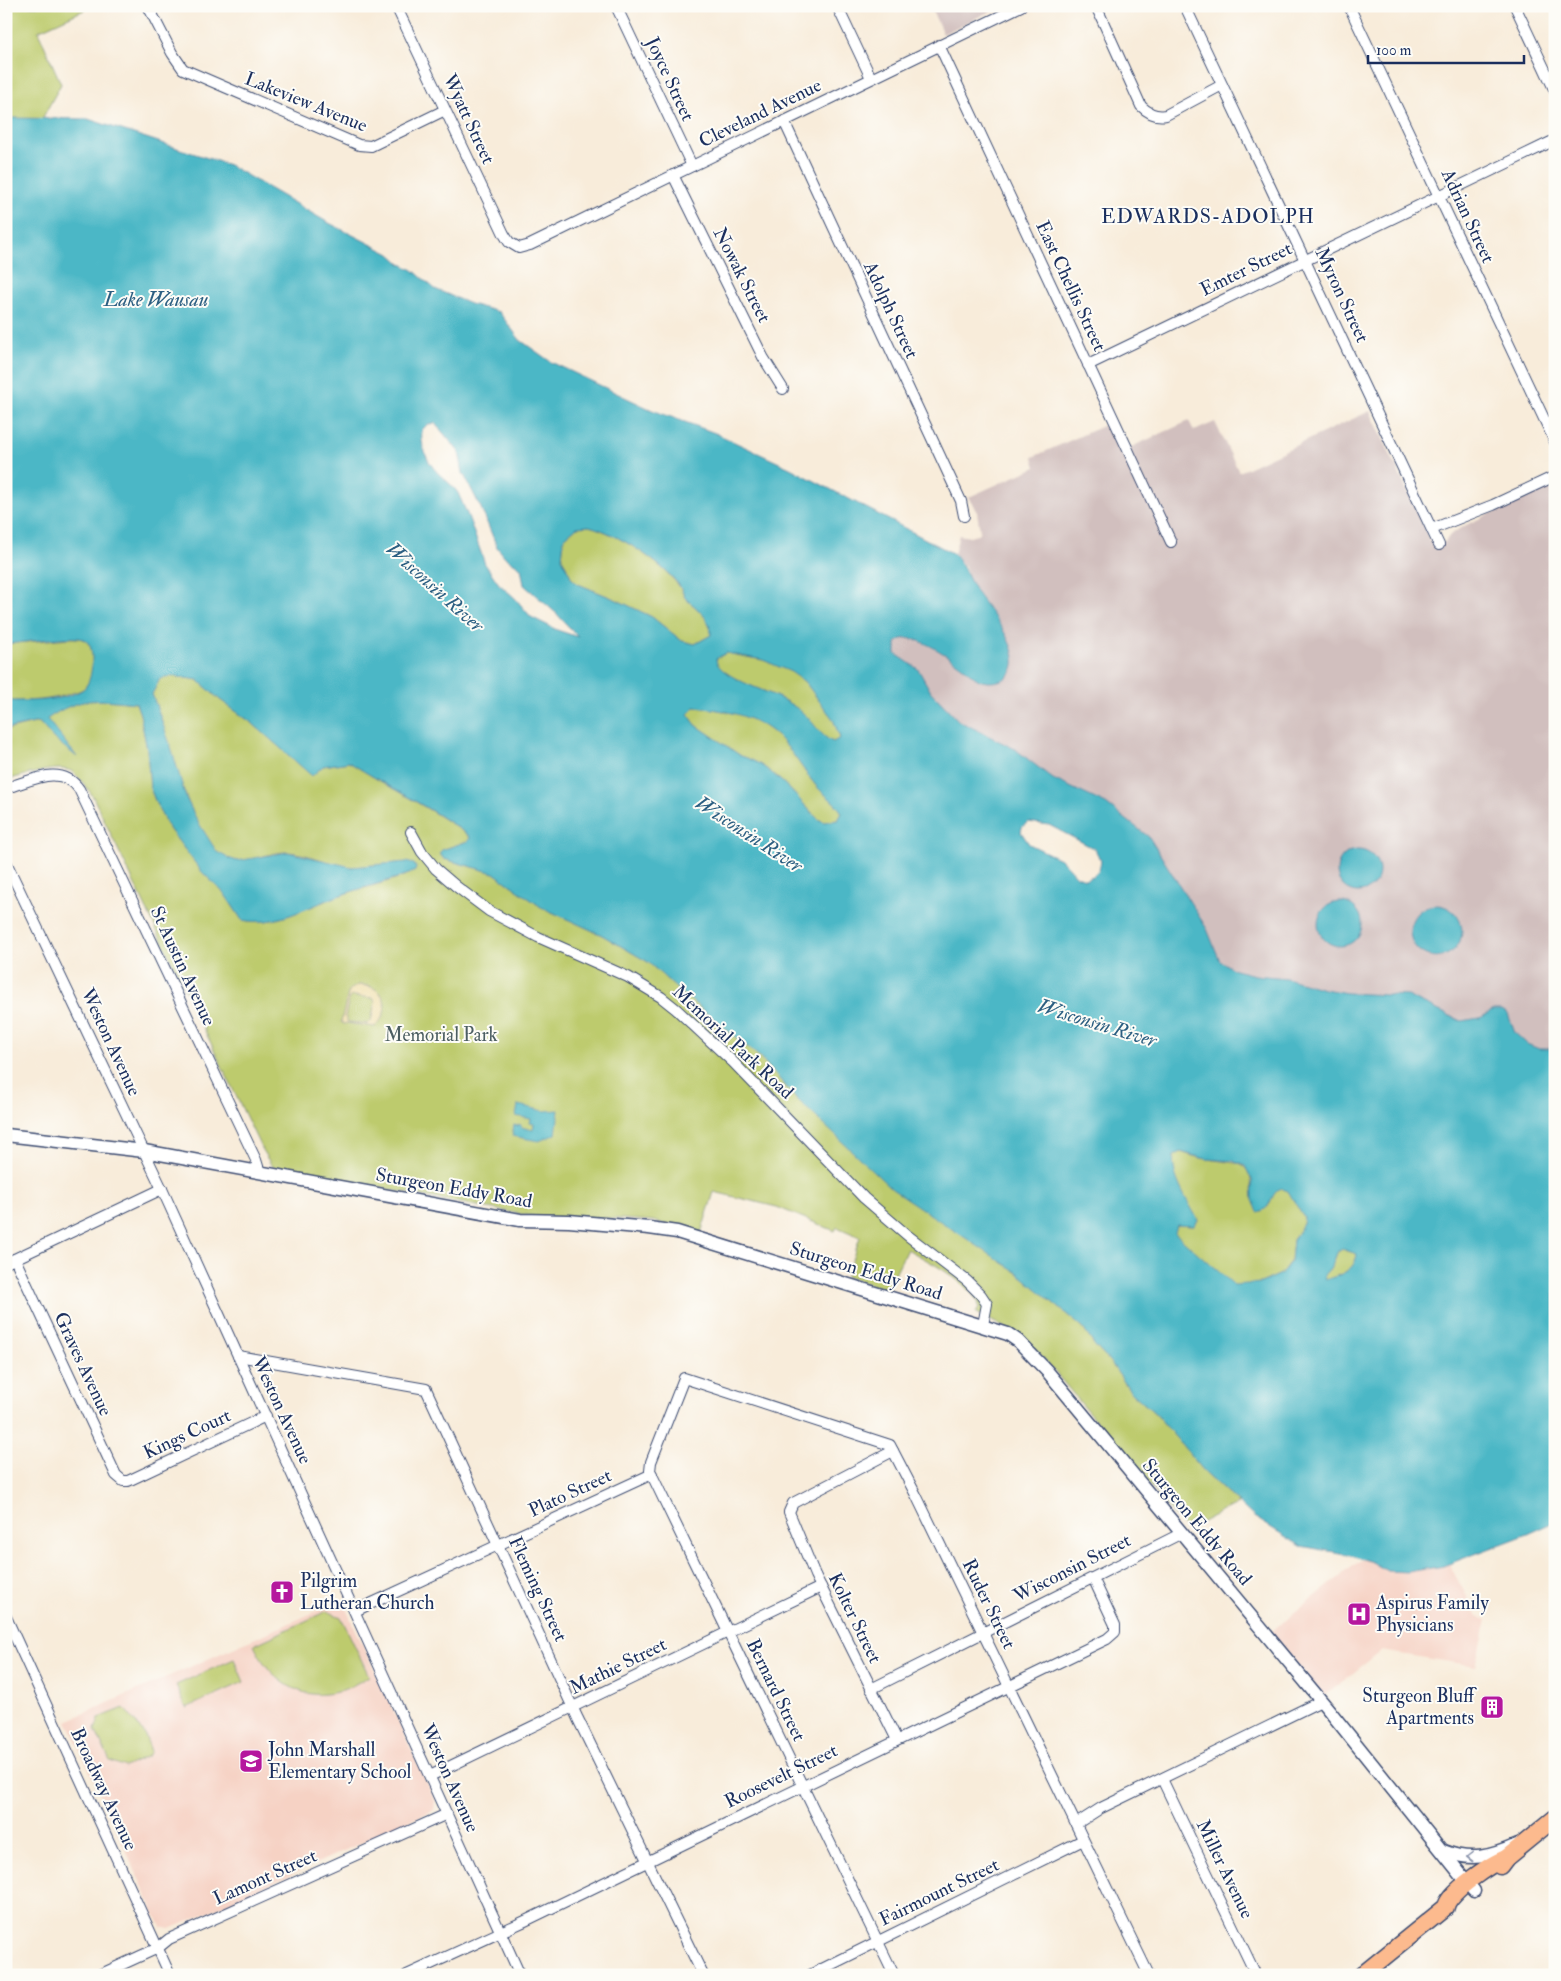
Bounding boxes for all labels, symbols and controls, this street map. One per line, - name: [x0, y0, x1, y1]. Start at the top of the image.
- street label: Joyce Street: [640, 32, 700, 125]
- scale bar: [1368, 32, 1525, 64]
- text: 100 m: [1376, 41, 1412, 60]
- street label: Lakeview Avenue: [241, 66, 371, 138]
- street label: Wyatt Street: [437, 69, 500, 168]
- street label: Cleveland Avenue: [695, 73, 825, 153]
- street label: Adrian Street: [1435, 164, 1500, 267]
- district label: EDWARDS-ADOLPH: [1101, 204, 1315, 229]
- street label: East Chellis Street: [1030, 217, 1112, 355]
- street label: Nowak Street: [708, 223, 776, 327]
- street label: Emter Street: [1196, 236, 1296, 302]
- street label: Myron Street: [1310, 244, 1374, 346]
- street label: Adolph Street: [857, 257, 924, 363]
- water label: Lake Wausau: [103, 287, 208, 312]
- water label: Wisconsin River: [381, 536, 490, 639]
- water label: Wisconsin River: [691, 790, 809, 879]
- street label: St Austin Avenue: [145, 902, 221, 1030]
- street label: Memorial Park Road: [667, 980, 799, 1105]
- street label: Weston Avenue: [75, 983, 146, 1100]
- water label: Wisconsin River: [1034, 993, 1161, 1053]
- park label: Memorial Park: [384, 1023, 498, 1047]
- street label: Sturgeon Eddy Road: [374, 1162, 535, 1214]
- street label: Sturgeon Eddy Road: [787, 1236, 946, 1306]
- street label: Graves Avenue: [48, 1308, 118, 1420]
- street label: Weston Avenue: [246, 1351, 317, 1468]
- street label: Kings Court: [139, 1403, 235, 1465]
- street label: Sturgeon Eddy Road: [1137, 1454, 1257, 1591]
- street label: Plato Street: [525, 1463, 615, 1523]
- street label: Wisconsin Street: [1008, 1528, 1135, 1608]
- street label: Fleming Street: [503, 1533, 573, 1645]
- street label: Ruder Street: [957, 1555, 1021, 1653]
- place label: Pilgrim Lutheran Church: [300, 1569, 435, 1615]
- street label: Kolter Street: [823, 1569, 887, 1667]
- church icon: Pilgrim Lutheran Church: [269, 1579, 295, 1605]
- place label: Aspirus Family Physicians: [1375, 1591, 1489, 1637]
- hospital icon: Aspirus Family Physicians: [1346, 1601, 1372, 1627]
- street label: Mathie Street: [566, 1632, 670, 1700]
- street label: Bernard Street: [741, 1635, 811, 1745]
- place label: Sturgeon Bluff Apartments: [1362, 1684, 1477, 1731]
- building icon: Sturgeon Bluff Apartments: [1479, 1694, 1505, 1720]
- street label: Weston Avenue: [415, 1719, 485, 1836]
- street label: Broadway Avenue: [65, 1724, 143, 1854]
- place label: John Marshall Elementary School: [267, 1738, 412, 1784]
- street label: Roosevelt Street: [721, 1738, 841, 1814]
- school or university icon: John Marshall Elementary School: [238, 1748, 264, 1774]
- street label: Miller Avenue: [1191, 1816, 1259, 1922]
- street label: Lamont Street: [209, 1843, 321, 1911]
- one-way arrow: [1465, 1852, 1473, 1862]
- street label: Fairmount Street: [875, 1853, 1003, 1931]

